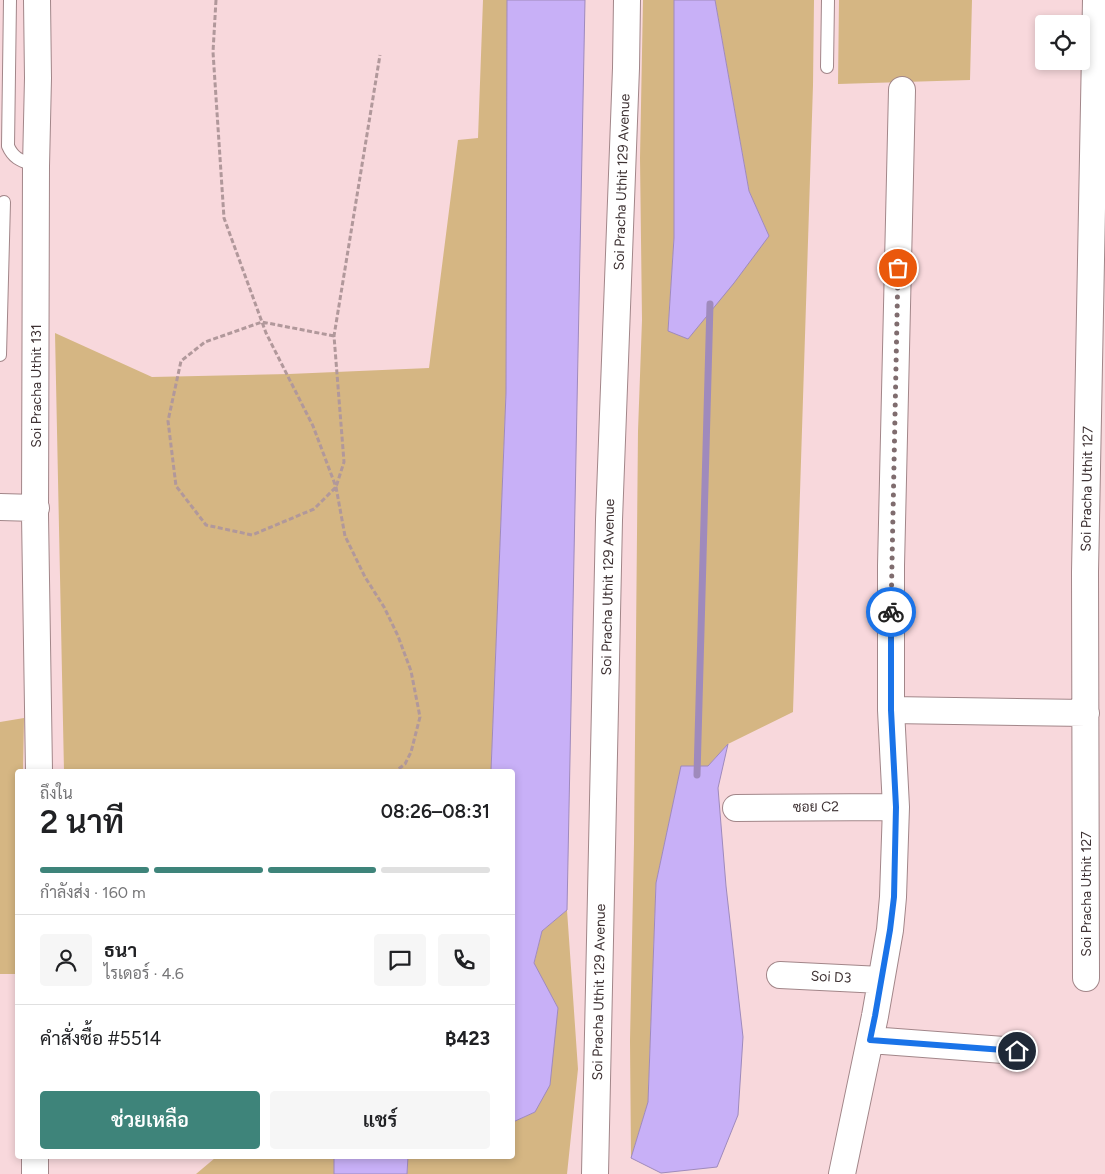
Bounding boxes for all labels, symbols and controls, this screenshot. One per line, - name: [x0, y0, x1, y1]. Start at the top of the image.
- map controls: [1035, 15, 1090, 70]
- button: locate: [1035, 15, 1090, 70]
- street label: Soi Pracha Uthit 129 Avenue: [610, 93, 634, 271]
- pin: [877, 247, 919, 289]
- icon: bag: [884, 254, 912, 282]
- street label: Soi Pracha Uthit 131: [28, 324, 45, 448]
- street label: Soi Pracha Uthit 127: [1077, 426, 1097, 552]
- street label: Soi Pracha Uthit 129 Avenue: [598, 498, 618, 675]
- courier: [866, 587, 916, 637]
- icon: bike: [877, 598, 905, 626]
- text: ถึงใน: [40, 784, 73, 803]
- street label: ซอย C2: [793, 798, 839, 816]
- text: 08:26–08:31: [381, 800, 490, 823]
- text: 2 นาที: [40, 803, 124, 841]
- street label: Soi Pracha Uthit 127: [1078, 831, 1095, 957]
- text: กำลังส่ง · 160 m: [40, 883, 146, 902]
- street label: Soi Pracha Uthit 129 Avenue: [589, 903, 609, 1080]
- button: person: [40, 934, 92, 986]
- button: chat: [374, 934, 426, 986]
- button: phone: [438, 934, 490, 986]
- text: ธนา: [104, 939, 137, 962]
- text: ไรเดอร์ · 4.6: [104, 964, 184, 983]
- street label: Soi D3: [810, 967, 852, 987]
- text: คำสั่งซื้อ #5514: [40, 1027, 161, 1050]
- text: ฿423: [445, 1027, 490, 1050]
- pin: [996, 1030, 1038, 1072]
- icon: home: [1003, 1037, 1031, 1065]
- button: ช่วยเหลือ: [40, 1091, 260, 1149]
- button: แชร์: [270, 1091, 490, 1149]

